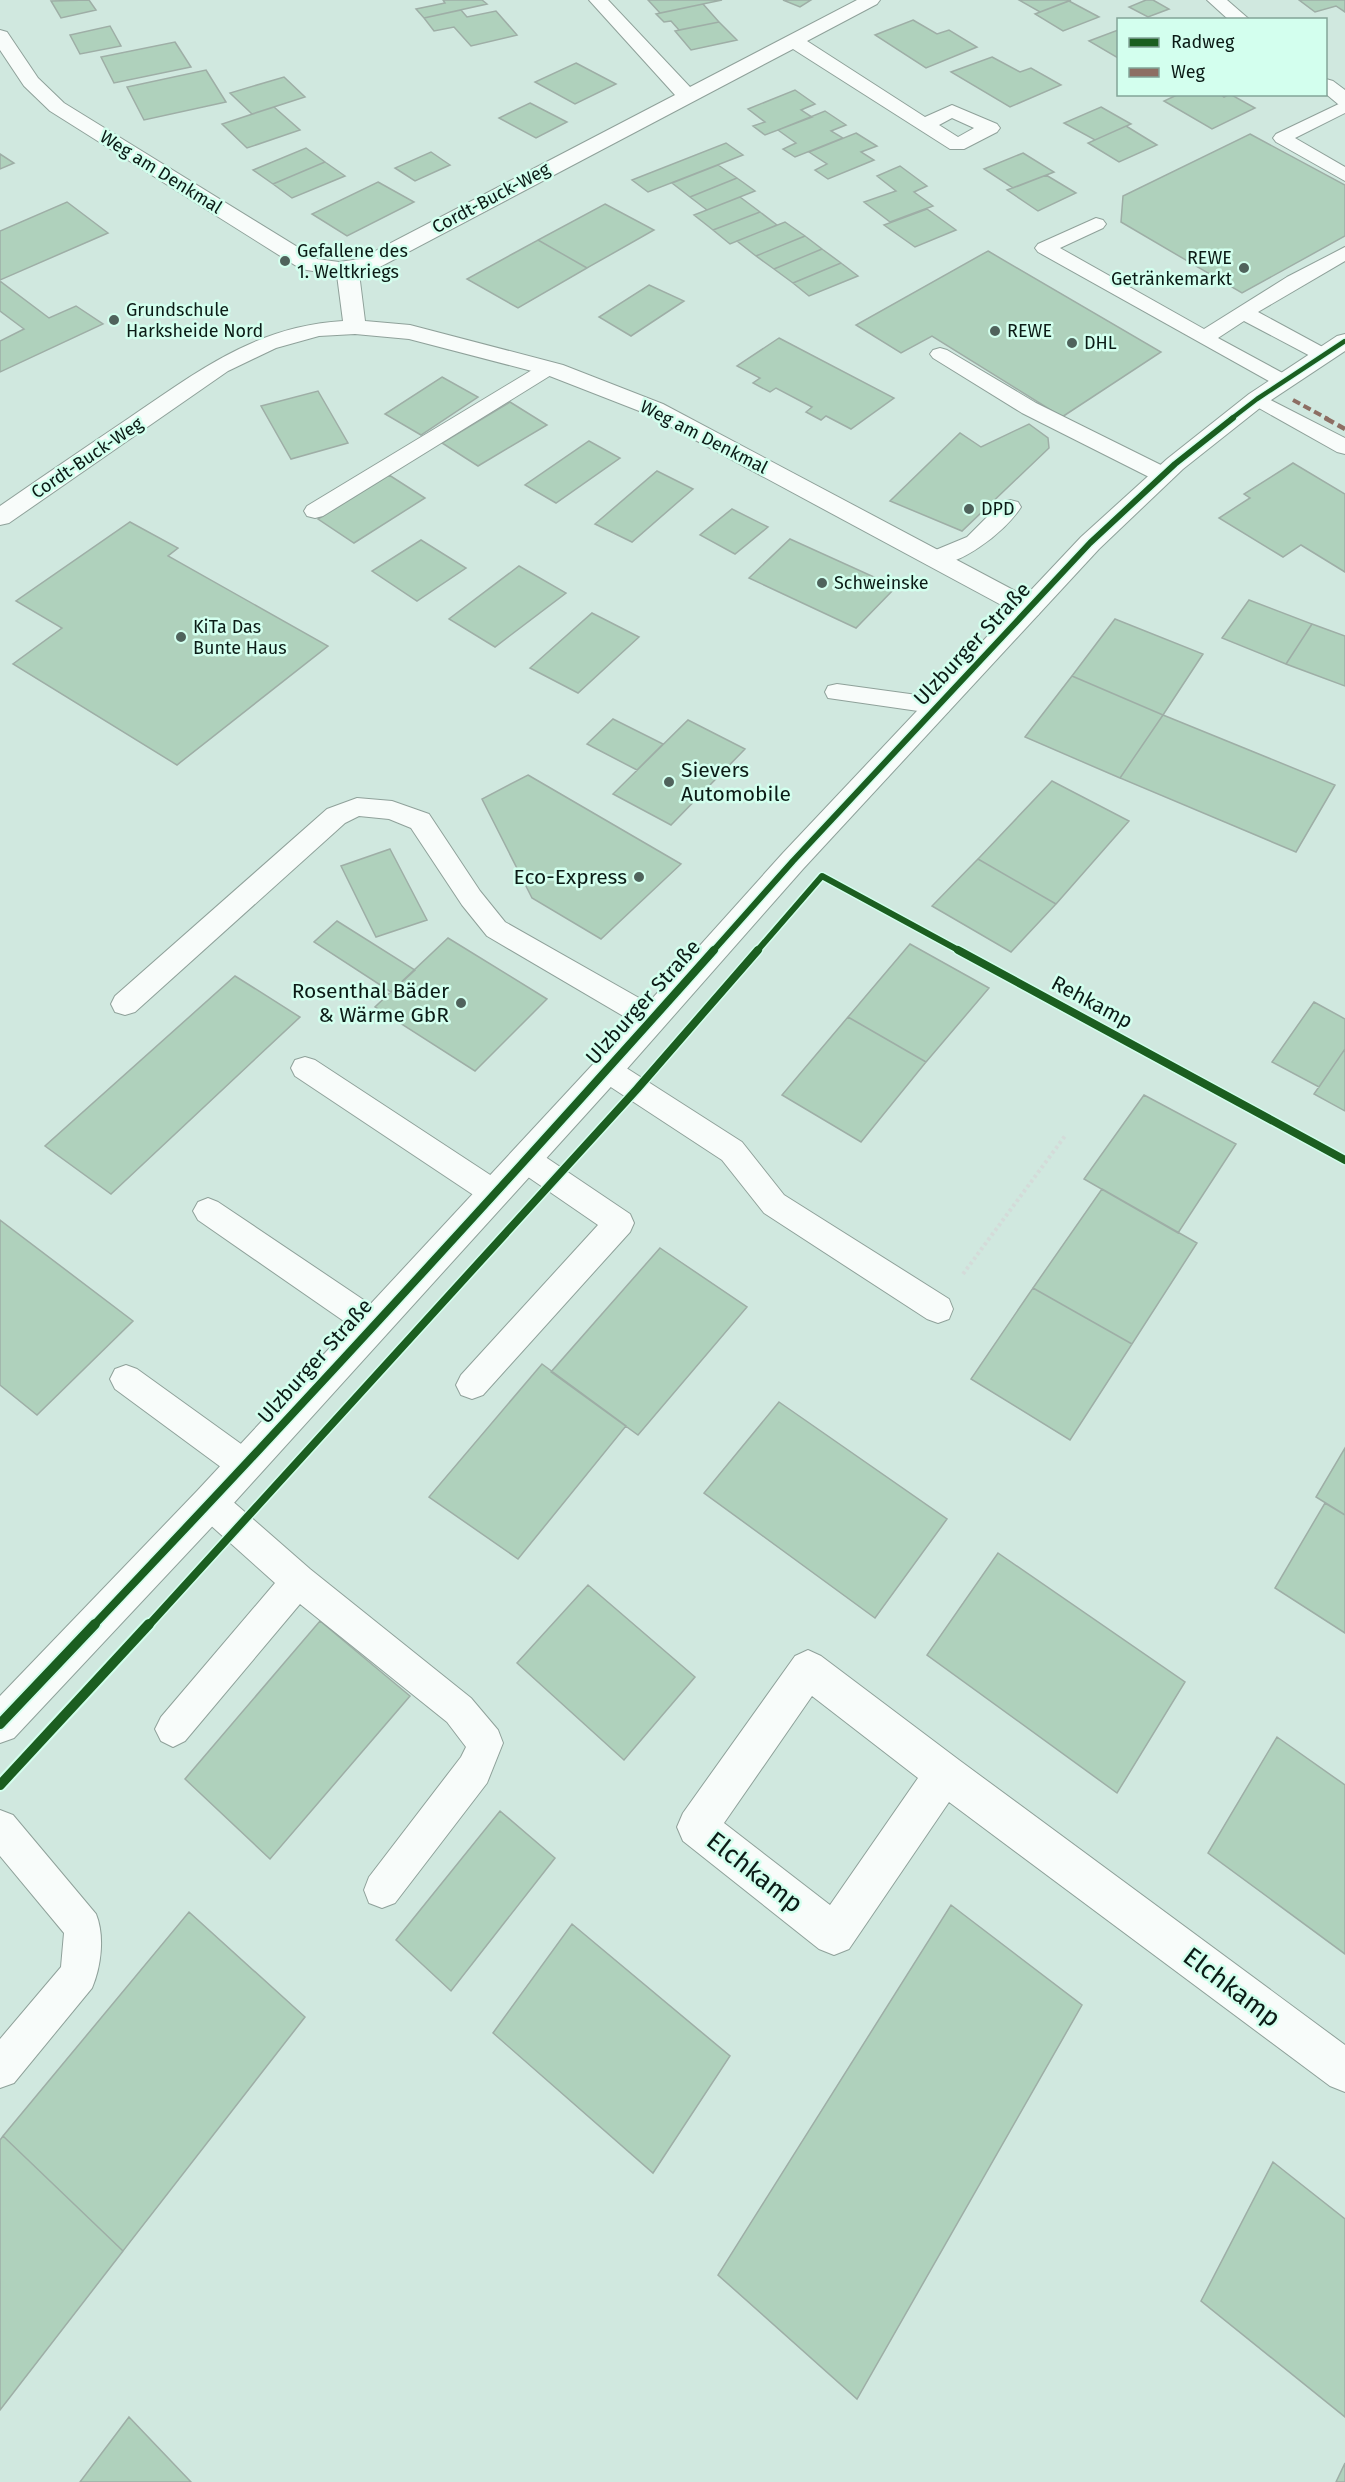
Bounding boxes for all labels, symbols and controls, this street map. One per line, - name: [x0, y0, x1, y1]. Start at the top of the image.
- legend: [1117, 18, 1327, 96]
- text: Radweg: [1171, 31, 1235, 53]
- text: Weg: [1171, 61, 1205, 83]
- street label: Weg am Denkmal: [96, 126, 226, 218]
- street label: Cordt-Buck-Weg: [428, 157, 554, 238]
- place label: Gefallene des 1. Weltkriegs: [297, 240, 408, 283]
- place label: REWE Getränkemarkt: [1111, 247, 1232, 290]
- marker: Gefallene des 1. Weltkriegs: [278, 254, 292, 268]
- marker: REWE Getränkemarkt: [1237, 261, 1251, 275]
- place label: Grundschule Harksheide Nord: [126, 299, 263, 342]
- marker: Grundschule Harksheide Nord: [107, 313, 121, 327]
- place label: REWE: [1007, 320, 1052, 342]
- marker: REWE: [988, 324, 1002, 338]
- place label: DHL: [1084, 332, 1117, 354]
- marker: DHL: [1065, 336, 1079, 350]
- street label: Weg am Denkmal: [637, 395, 771, 479]
- street label: Cordt-Buck-Weg: [27, 412, 148, 504]
- place label: DPD: [981, 498, 1015, 520]
- marker: DPD: [962, 502, 976, 516]
- place label: Schweinske: [834, 572, 929, 594]
- marker: Schweinske: [815, 576, 829, 590]
- street label: Ulzburger Straße: [908, 577, 1036, 711]
- place label: KiTa Das Bunte Haus: [193, 616, 287, 659]
- marker: KiTa Das Bunte Haus: [174, 630, 188, 644]
- place label: Sievers Automobile: [681, 757, 791, 807]
- marker: Sievers Automobile: [662, 775, 676, 789]
- place label: Eco-Express: [514, 864, 627, 890]
- marker: Eco-Express: [632, 870, 646, 884]
- street label: Ulzburger Straße: [580, 934, 706, 1070]
- street label: Rehkamp: [1047, 970, 1137, 1034]
- place label: Rosenthal Bäder & Wärme GbR: [292, 978, 449, 1028]
- marker: Rosenthal Bäder & Wärme GbR: [454, 996, 468, 1010]
- street label: Ulzburger Straße: [252, 1293, 378, 1429]
- street label: Elchkamp: [700, 1825, 809, 1920]
- street label: Elchkamp: [1177, 1941, 1286, 2034]

